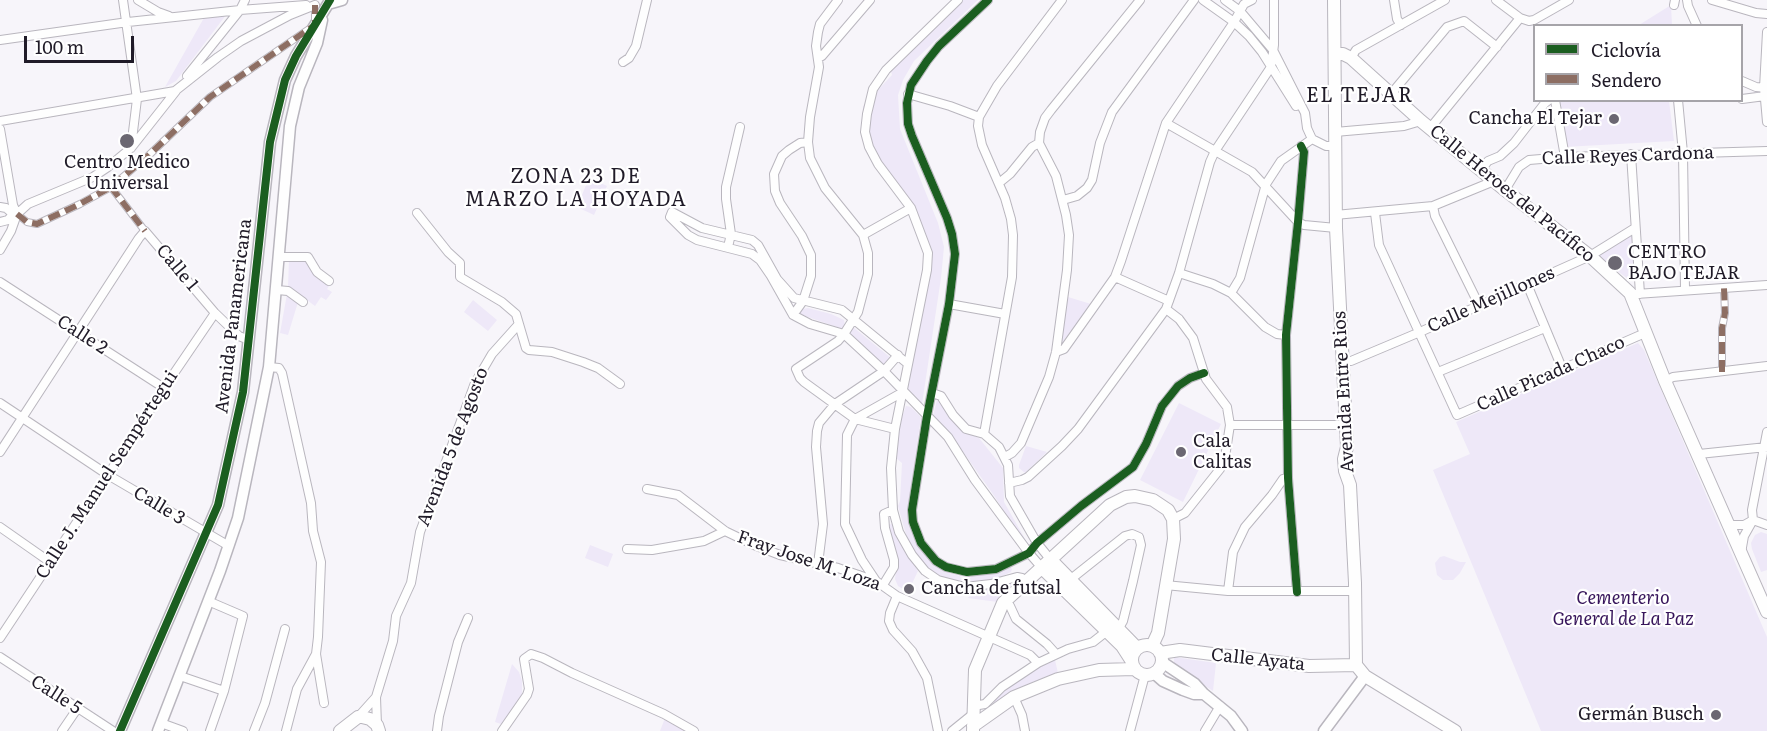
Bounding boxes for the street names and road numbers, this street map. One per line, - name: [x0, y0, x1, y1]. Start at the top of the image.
- street label: Calle Heroes del Pacífico: [1425, 121, 1599, 267]
- street label: Calle Reyes Cardona: [1542, 142, 1714, 170]
- street label: Avenida Panamericana: [211, 217, 257, 415]
- street label: Calle 1: [151, 240, 203, 296]
- street label: Calle Mejillones: [1424, 262, 1558, 338]
- street label: Calle 2: [53, 311, 111, 359]
- street label: Avenida Entre Rios: [1329, 311, 1359, 473]
- street label: Calle Picada Chaco: [1474, 332, 1628, 416]
- street label: Avenida 5 de Agosto: [413, 364, 493, 530]
- street label: Calle J. Manuel Sempértegui: [31, 367, 183, 583]
- street label: Calle 3: [129, 482, 189, 530]
- street label: Fray Jose M. Loza: [734, 526, 884, 596]
- street label: Calle Ayata: [1210, 644, 1306, 676]
- street label: Calle 5: [27, 671, 85, 719]

